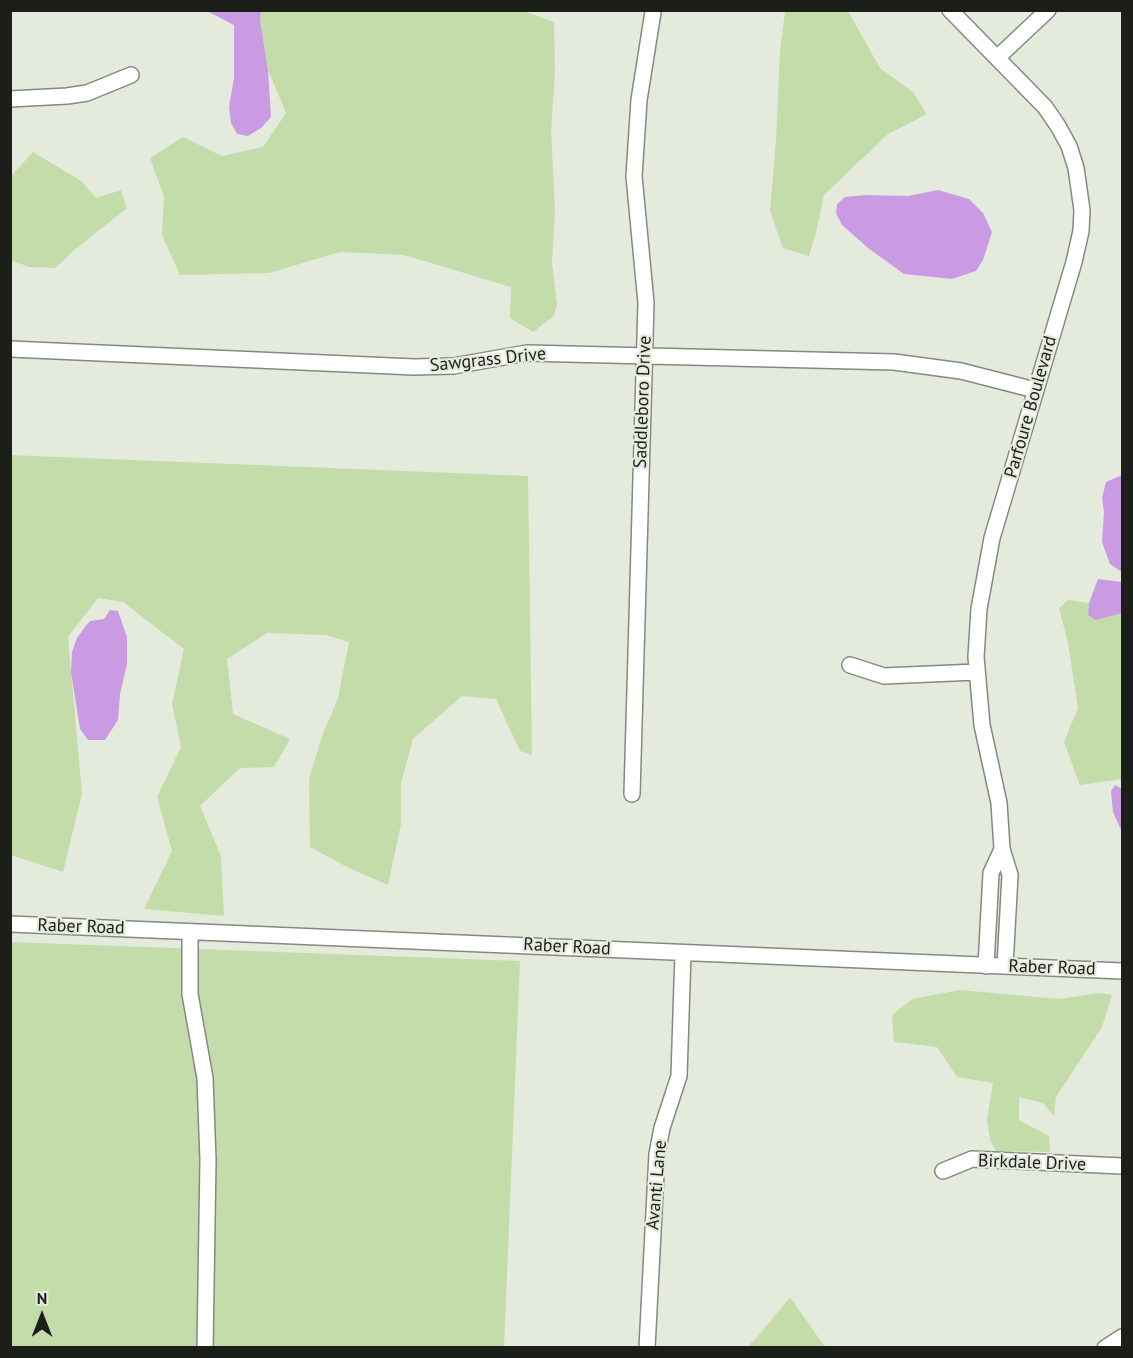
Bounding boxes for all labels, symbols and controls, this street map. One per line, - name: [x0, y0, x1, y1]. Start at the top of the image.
- street label: Parfoure Boulevard: [1000, 334, 1062, 480]
- street label: Saddleboro Drive: [630, 335, 656, 469]
- street label: Sawgrass Drive: [429, 343, 547, 377]
- street label: Raber Road: [37, 915, 125, 939]
- street label: Raber Road: [523, 934, 611, 960]
- street label: Raber Road: [1008, 956, 1096, 980]
- street label: Avanti Lane: [642, 1139, 672, 1231]
- street label: Birkdale Drive: [978, 1150, 1086, 1176]
- north arrow: [12, 1286, 72, 1346]
- text: N: [37, 1288, 47, 1308]

